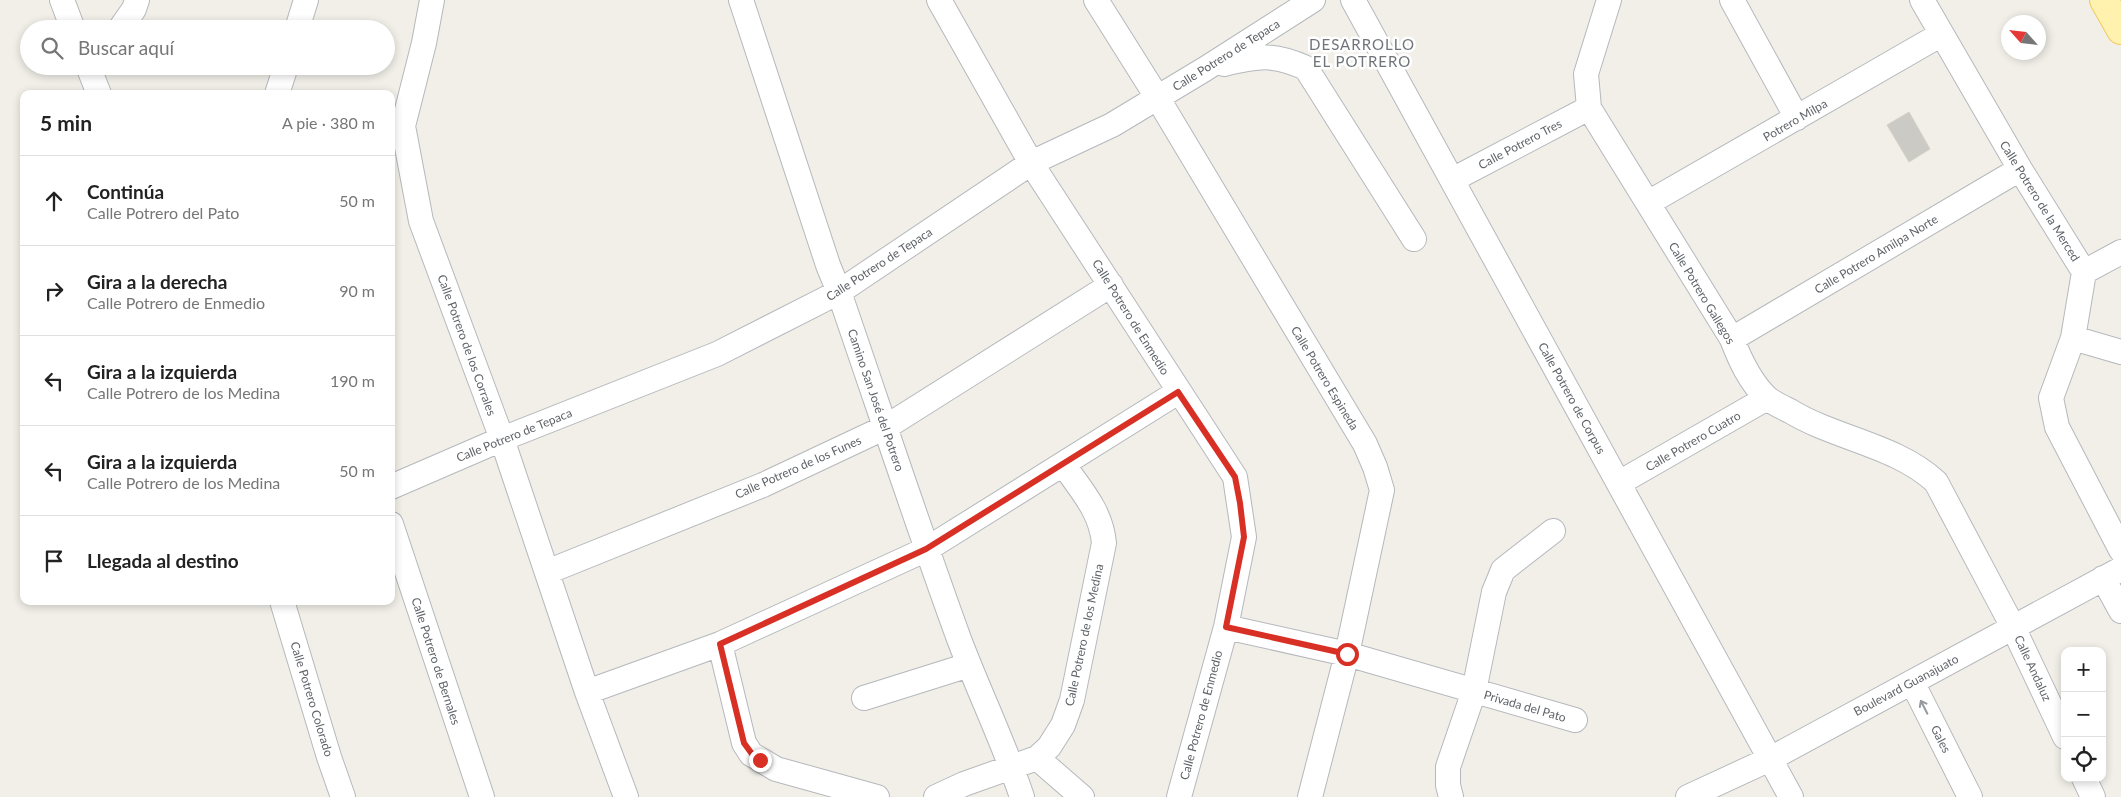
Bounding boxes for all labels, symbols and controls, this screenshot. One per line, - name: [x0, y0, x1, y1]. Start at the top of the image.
- north arrow: [2001, 15, 2046, 60]
- street label: Calle Potrero de Tepaca: [1170, 16, 1282, 94]
- search box: [20, 20, 395, 75]
- icon: search: [38, 34, 66, 62]
- district label: DESARROLLO EL POTRERO: [1309, 35, 1415, 70]
- text: Buscar aquí: [78, 36, 174, 59]
- street label: Potrero Milpa: [1760, 96, 1830, 144]
- text: 5 min: [40, 110, 92, 135]
- text: A pie · 380 m: [282, 113, 375, 132]
- street label: Calle Potrero Tres: [1476, 116, 1564, 172]
- street label: Calle Potrero de la Merced: [1997, 138, 2083, 264]
- text: Continúa: [87, 180, 164, 203]
- icon: ahead: [40, 187, 68, 215]
- text: 50 m: [339, 191, 375, 210]
- text: Calle Potrero del Pato: [87, 203, 239, 222]
- street label: Calle Potrero Amilpa Norte: [1812, 211, 1940, 297]
- street label: Calle Potrero de Tepaca: [823, 224, 935, 304]
- street label: Calle Potrero Gallegos: [1666, 239, 1738, 347]
- street label: Calle Potrero de Enmedio: [1089, 256, 1173, 378]
- text: Gira a la derecha: [87, 270, 227, 293]
- street label: Calle Potrero de los Corrales: [434, 272, 500, 418]
- icon: right: [40, 277, 68, 305]
- text: 90 m: [339, 281, 375, 300]
- text: Calle Potrero de Enmedio: [87, 293, 265, 312]
- street label: Calle Potrero Espineda: [1288, 323, 1362, 433]
- street label: Camino San José del Potrero: [845, 327, 908, 473]
- street label: Calle Potrero de Corpus: [1535, 340, 1609, 456]
- text: Gira a la izquierda: [87, 360, 237, 383]
- icon: left: [40, 367, 68, 395]
- text: 190 m: [330, 371, 375, 390]
- text: Calle Potrero de los Medina: [87, 383, 280, 402]
- street label: Calle Potrero de Tepaca: [454, 405, 574, 465]
- street label: Calle Potrero Cuatro: [1643, 408, 1743, 474]
- street label: Calle Potrero de los Funes: [733, 432, 863, 502]
- text: Gira a la izquierda: [87, 450, 237, 473]
- icon: left: [40, 457, 68, 485]
- text: 50 m: [339, 461, 375, 480]
- text: Calle Potrero de los Medina: [87, 473, 280, 492]
- icon: arrive: [40, 547, 68, 575]
- text: Llegada al destino: [87, 549, 239, 572]
- street label: Calle Potrero de los Medina: [1062, 563, 1106, 707]
- street label: Calle Potrero de Bernales: [408, 595, 464, 727]
- street label: Calle Andaluz: [2011, 633, 2055, 704]
- street label: Calle Potrero Colorado: [287, 640, 337, 759]
- route start: [1336, 643, 1359, 666]
- map controls: [2061, 647, 2106, 782]
- button: +: [2061, 647, 2106, 692]
- street label: Calle Potrero de Enmedio: [1176, 648, 1226, 781]
- street label: Boulevard Guanajuato: [1851, 651, 1961, 719]
- street label: Privada del Pato: [1482, 687, 1568, 725]
- button: −: [2061, 692, 2106, 737]
- one-way arrow: [1919, 699, 1929, 714]
- street label: Gales: [1928, 723, 1954, 755]
- button: locate: [2061, 737, 2106, 782]
- route end: [749, 749, 772, 772]

